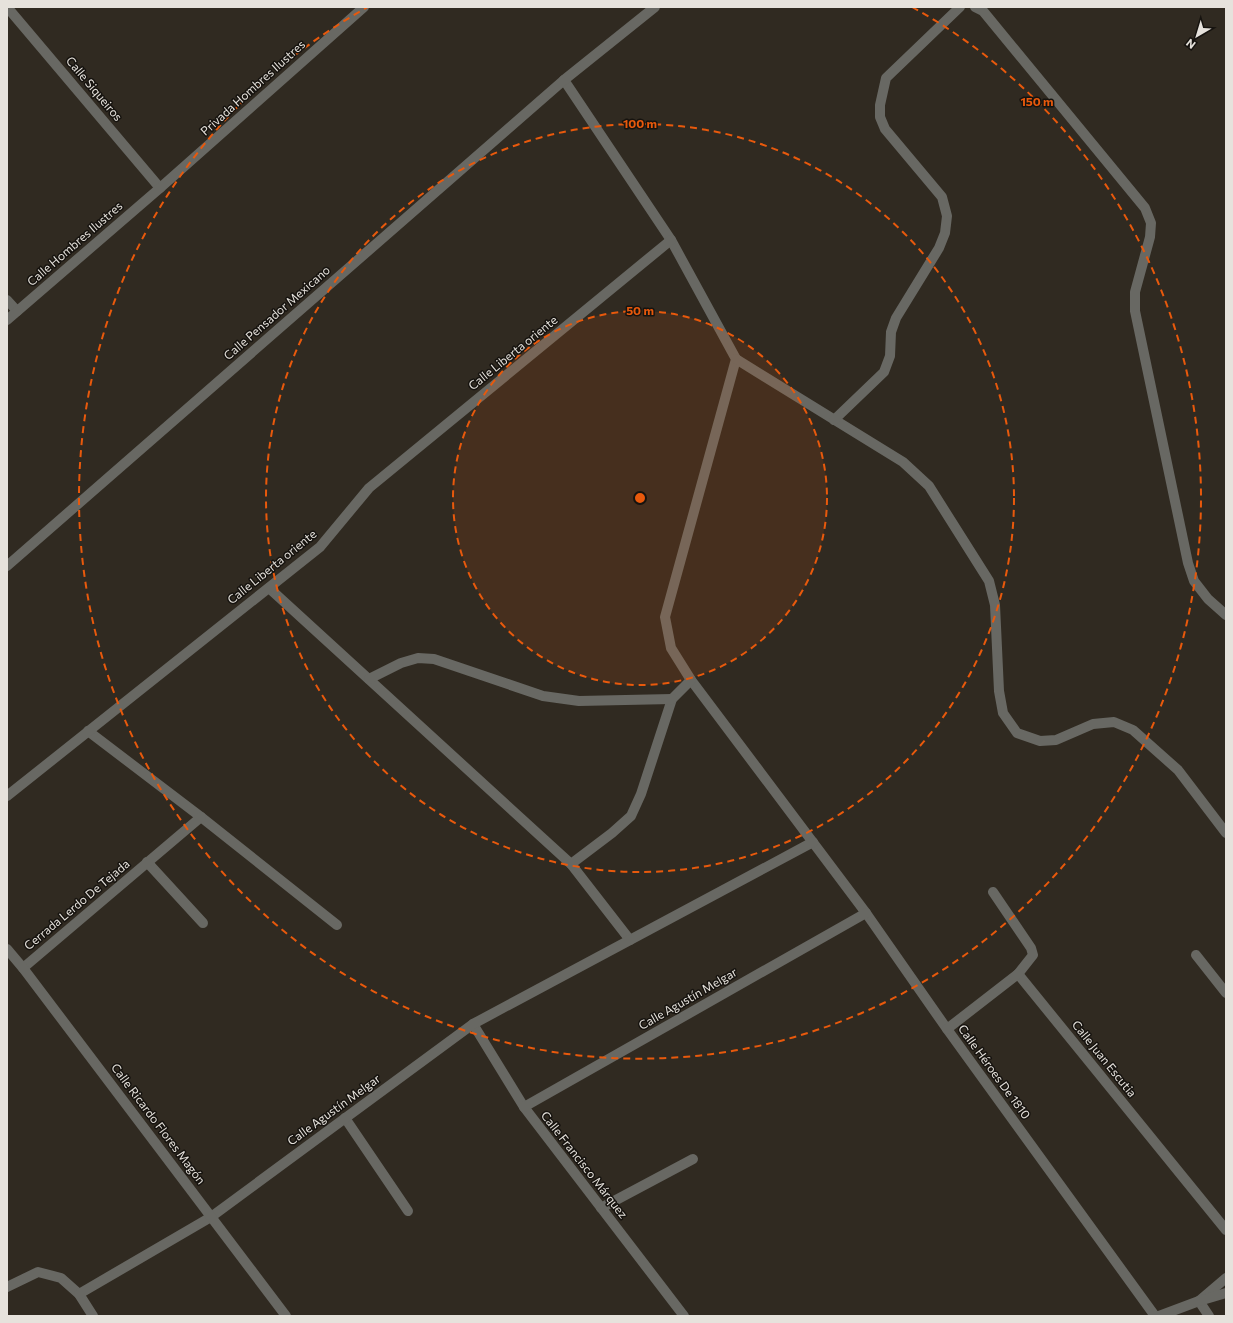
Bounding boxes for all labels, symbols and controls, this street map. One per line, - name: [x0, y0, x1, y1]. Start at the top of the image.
- north arrow: [1177, 16, 1217, 56]
- street label: Privada Hombres Ilustres: [197, 37, 307, 138]
- text: N: [1183, 37, 1198, 52]
- street label: Calle Siqueiros: [64, 53, 126, 123]
- text: 150 m: [1020, 94, 1054, 108]
- text: 100 m: [623, 116, 657, 130]
- street label: Calle Hombres Ilustres: [24, 198, 125, 288]
- street label: Calle Pensador Mexicano: [220, 262, 332, 362]
- text: 50 m: [626, 303, 654, 317]
- street label: Calle Liberta oriente: [465, 312, 560, 392]
- centre of rings: [633, 491, 647, 505]
- street label: Calle Liberta oriente: [224, 526, 319, 606]
- street label: Cerrada Lerdo De Tejada: [21, 856, 132, 952]
- street label: Calle Agustín Melgar: [636, 964, 739, 1032]
- street label: Calle Juan Escutia: [1069, 1017, 1140, 1100]
- street label: Calle Héroes De 1810: [956, 1021, 1034, 1121]
- street label: Calle Ricardo Flores Magón: [109, 1060, 209, 1186]
- street label: Calle Agustín Melgar: [284, 1071, 383, 1148]
- street label: Calle Francisco Márquez: [539, 1108, 631, 1221]

